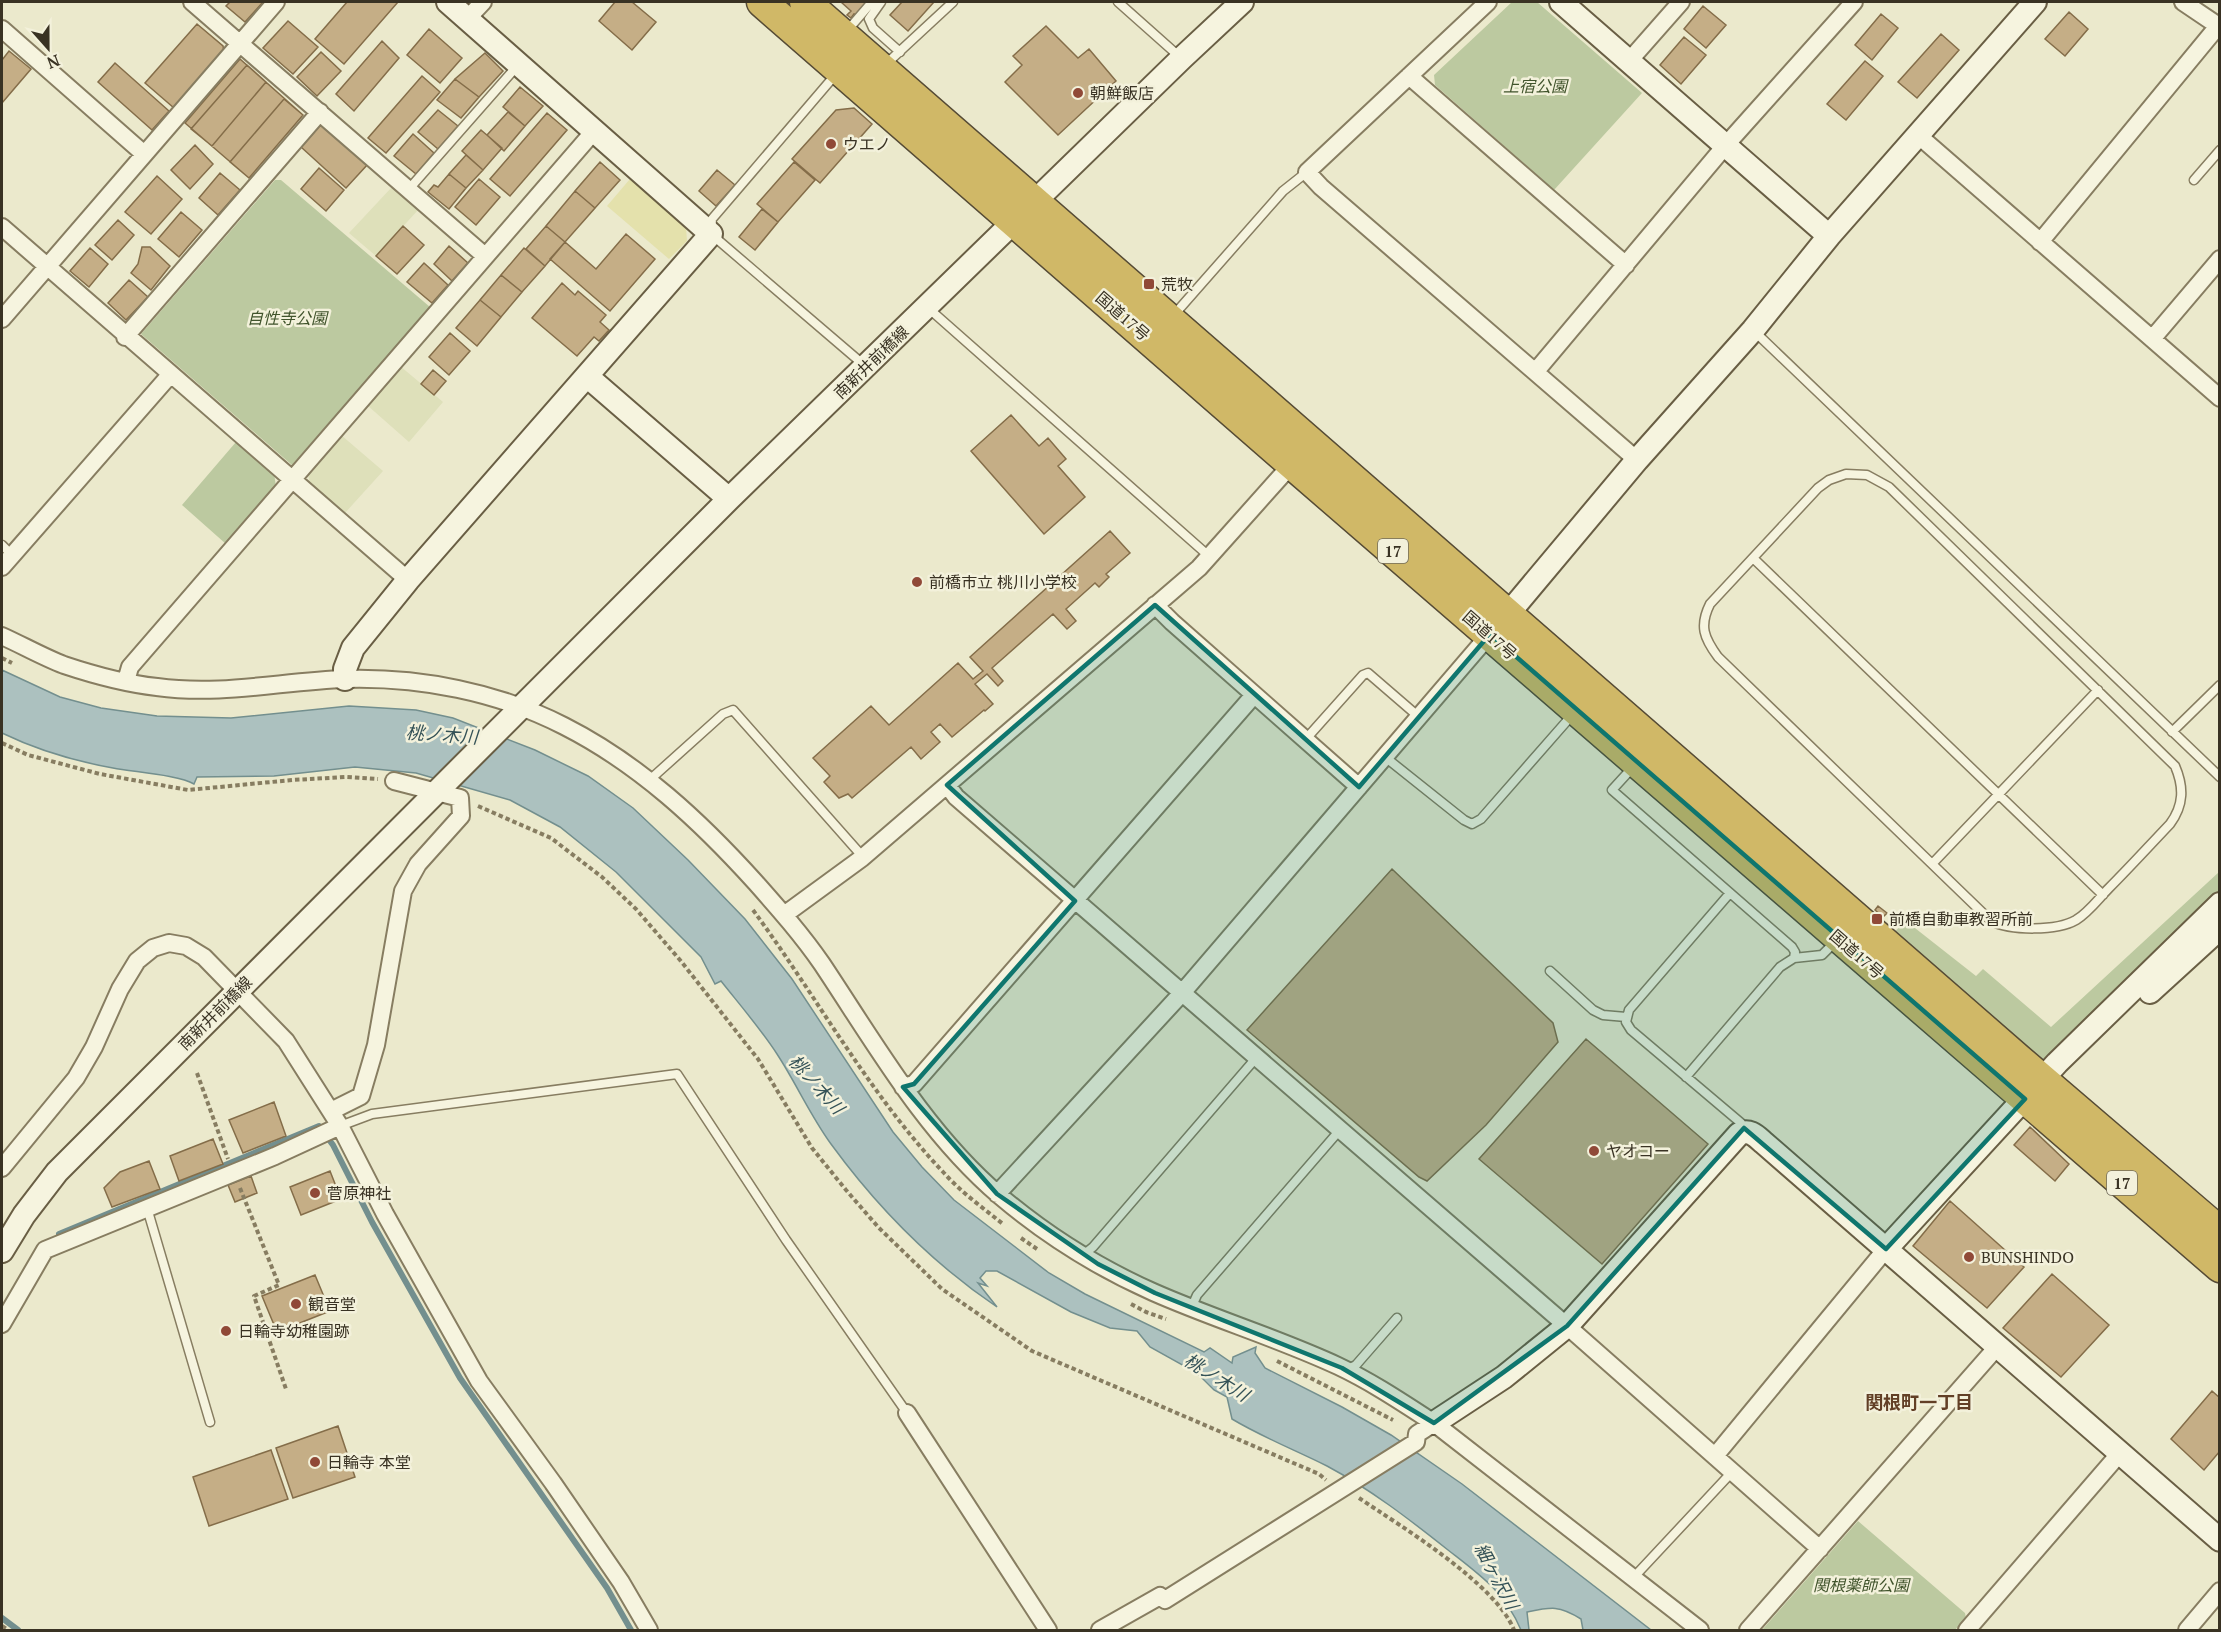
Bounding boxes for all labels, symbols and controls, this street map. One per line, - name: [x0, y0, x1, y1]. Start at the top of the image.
- north arrow: [18, 18, 78, 78]
- text: N: [44, 50, 63, 74]
- park label: 上宿公園: [1503, 75, 1569, 97]
- place label: 朝鮮飯店: [1090, 82, 1154, 104]
- marker: 朝鮮飯店: [1071, 86, 1085, 100]
- place label: ウエノ: [843, 133, 891, 155]
- marker: ウエノ: [824, 137, 838, 151]
- place label: 荒牧: [1161, 273, 1193, 295]
- marker: 荒牧: [1142, 277, 1156, 291]
- street label: 国道17号: [1091, 286, 1155, 346]
- park label: 自性寺公園: [247, 307, 329, 329]
- street label: 南新井前橋線: [829, 321, 913, 403]
- road number: 17: [1378, 539, 1408, 563]
- place label: 前橋市立 桃川小学校: [929, 571, 1077, 593]
- marker: 前橋市立 桃川小学校: [910, 575, 924, 589]
- street label: 国道17号: [1458, 605, 1522, 665]
- water label: 桃ノ木川: [405, 720, 481, 749]
- place label: 前橋自動車教習所前: [1889, 908, 2033, 930]
- marker: 前橋自動車教習所前: [1870, 912, 1884, 926]
- street label: 国道17号: [1825, 924, 1889, 984]
- street label: 南新井前橋線: [173, 971, 257, 1055]
- water label: 桃ノ木川: [784, 1049, 851, 1120]
- place label: ヤオコー: [1606, 1140, 1670, 1162]
- marker: ヤオコー: [1587, 1144, 1601, 1158]
- road number: 17: [2107, 1171, 2137, 1195]
- place label: 菅原神社: [327, 1182, 391, 1204]
- marker: 菅原神社: [308, 1186, 322, 1200]
- place label: BUNSHINDO: [1981, 1246, 2074, 1268]
- marker: BUNSHINDO: [1962, 1250, 1976, 1264]
- place label: 観音堂: [308, 1293, 356, 1315]
- marker: 観音堂: [289, 1297, 303, 1311]
- place label: 日輪寺幼稚園跡: [238, 1320, 350, 1342]
- marker: 日輪寺幼稚園跡: [219, 1324, 233, 1338]
- water label: 桃ノ木川: [1180, 1348, 1256, 1407]
- district label: 関根町一丁目: [1865, 1390, 1973, 1414]
- place label: 日輪寺 本堂: [327, 1451, 411, 1473]
- marker: 日輪寺 本堂: [308, 1455, 322, 1469]
- water label: 細ヶ沢川: [1470, 1539, 1525, 1615]
- park label: 関根薬師公園: [1813, 1574, 1911, 1596]

